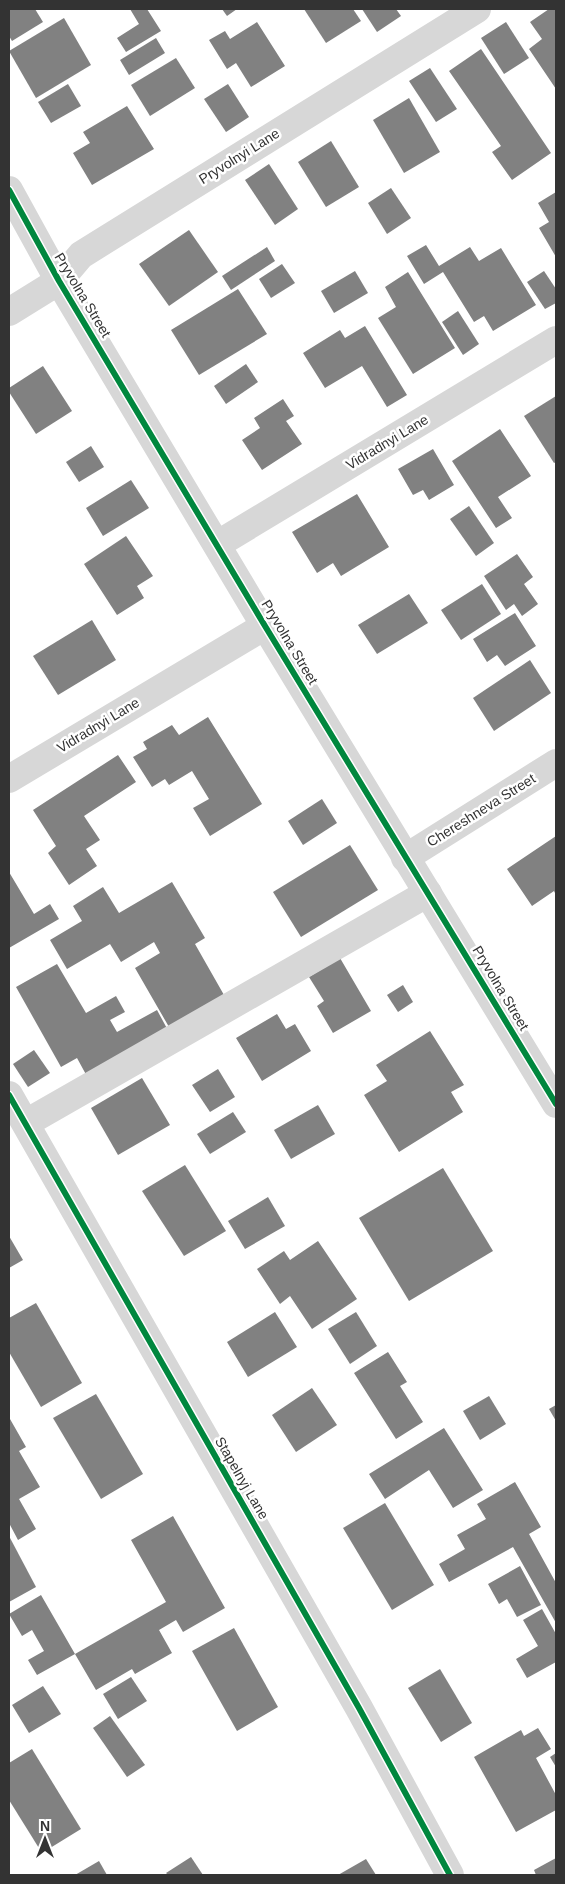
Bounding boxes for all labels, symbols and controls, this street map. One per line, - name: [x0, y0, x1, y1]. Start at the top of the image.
- street label: Pryvolnyi Lane: [196, 125, 282, 187]
- street label: Pryvolna Street: [51, 250, 115, 340]
- street label: Vidradnyi Lane: [343, 411, 431, 473]
- street label: Pryvolna Street: [258, 597, 322, 687]
- street label: Vidradnyi Lane: [54, 694, 142, 756]
- street label: Chereshneva Street: [424, 770, 538, 850]
- street label: Pryvolna Street: [469, 943, 533, 1033]
- street label: Stapelnyj Lane: [212, 1434, 272, 1522]
- north arrow: [20, 1814, 70, 1864]
- text: N: [40, 1818, 50, 1834]

